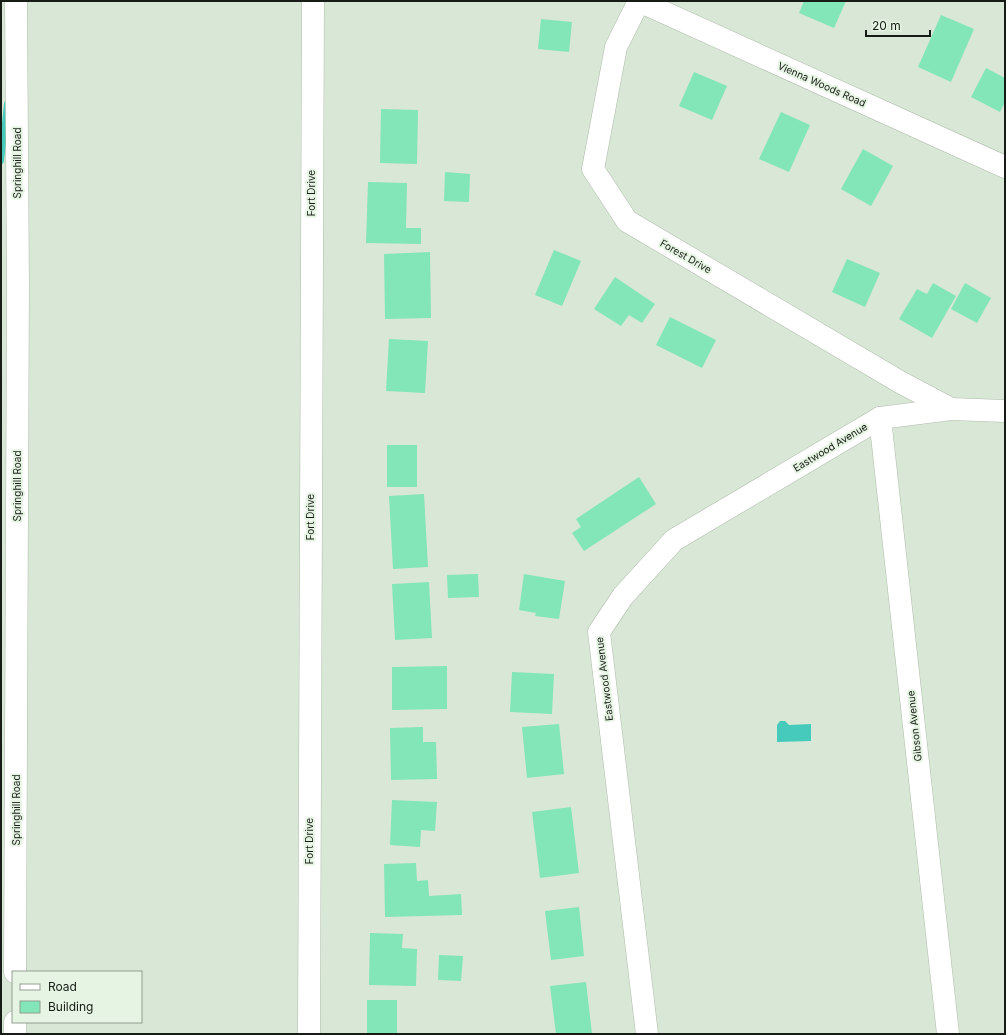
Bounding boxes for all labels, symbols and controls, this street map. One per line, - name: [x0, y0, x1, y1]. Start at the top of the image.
- scale bar: [866, 12, 930, 38]
- text: 20 m: [872, 18, 901, 33]
- street label: Vienna Woods Road: [776, 59, 868, 109]
- street label: Springhill Road: [11, 127, 23, 199]
- street label: Fort Drive: [305, 170, 317, 216]
- street label: Forest Drive: [658, 237, 714, 276]
- street label: Eastwood Avenue: [791, 420, 869, 474]
- street label: Springhill Road: [11, 450, 23, 522]
- street label: Fort Drive: [304, 494, 316, 540]
- street label: Eastwood Avenue: [593, 636, 615, 722]
- street label: Gibson Avenue: [904, 690, 924, 762]
- street label: Springhill Road: [10, 774, 22, 846]
- street label: Fort Drive: [303, 818, 315, 864]
- legend: [12, 971, 142, 1023]
- text: Road: [48, 979, 77, 994]
- text: Building: [48, 999, 93, 1014]

